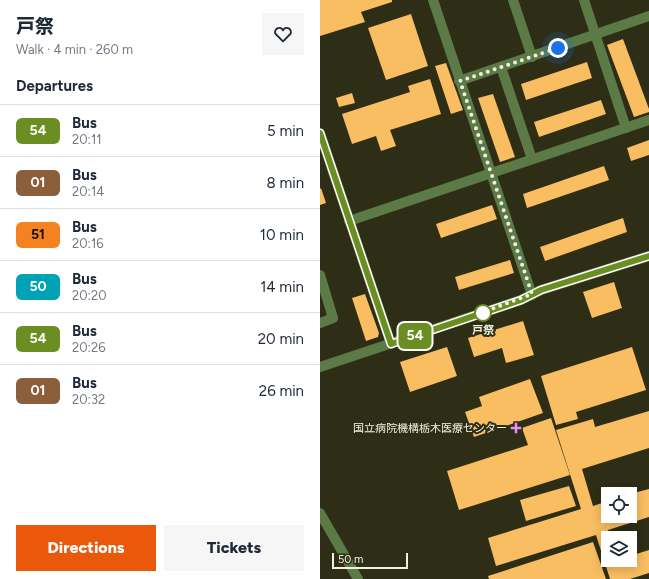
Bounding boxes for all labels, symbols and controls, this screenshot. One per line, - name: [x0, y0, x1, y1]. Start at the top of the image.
- button: heart: [262, 13, 304, 55]
- text: 戸祭: [16, 15, 54, 38]
- your location: [548, 38, 568, 58]
- text: Walk · 4 min · 260 m: [16, 42, 133, 57]
- text: Departures: [16, 77, 93, 95]
- text: Bus: [72, 114, 97, 132]
- text: 54: [30, 122, 47, 139]
- text: 5 min: [267, 122, 304, 140]
- text: 20:11: [72, 132, 102, 147]
- text: Bus: [72, 166, 97, 184]
- text: 01: [31, 174, 45, 191]
- text: 8 min: [266, 174, 304, 192]
- text: 20:14: [72, 184, 104, 199]
- text: Bus: [72, 218, 97, 236]
- text: 51: [31, 226, 45, 243]
- text: 10 min: [260, 226, 304, 244]
- text: 20:16: [72, 236, 104, 251]
- text: Bus: [72, 270, 97, 288]
- text: 50: [29, 278, 47, 295]
- text: 14 min: [260, 278, 304, 296]
- text: 20:20: [72, 288, 107, 303]
- marker: 戸祭: [474, 304, 492, 322]
- text: Bus: [72, 322, 97, 340]
- line badge: 54: [397, 323, 433, 349]
- place label: 戸祭: [472, 324, 495, 337]
- text: 54: [407, 327, 424, 344]
- text: 54: [30, 330, 47, 347]
- text: 20 min: [258, 330, 304, 348]
- text: 20:26: [72, 340, 106, 355]
- text: Bus: [72, 374, 97, 392]
- text: 01: [31, 382, 45, 399]
- text: 26 min: [259, 382, 304, 400]
- text: 20:32: [72, 392, 105, 407]
- place label: 国立病院機構栃木医療センター: [353, 422, 507, 435]
- marker: 国立病院機構栃木医療センター: [510, 422, 522, 434]
- map controls: [601, 487, 637, 567]
- button: locate: [601, 487, 637, 523]
- button: Directions: [16, 525, 156, 571]
- button: Tickets: [164, 525, 304, 571]
- button: layers: [601, 531, 637, 567]
- scale bar: [332, 551, 408, 570]
- text: 50 m: [338, 553, 363, 566]

